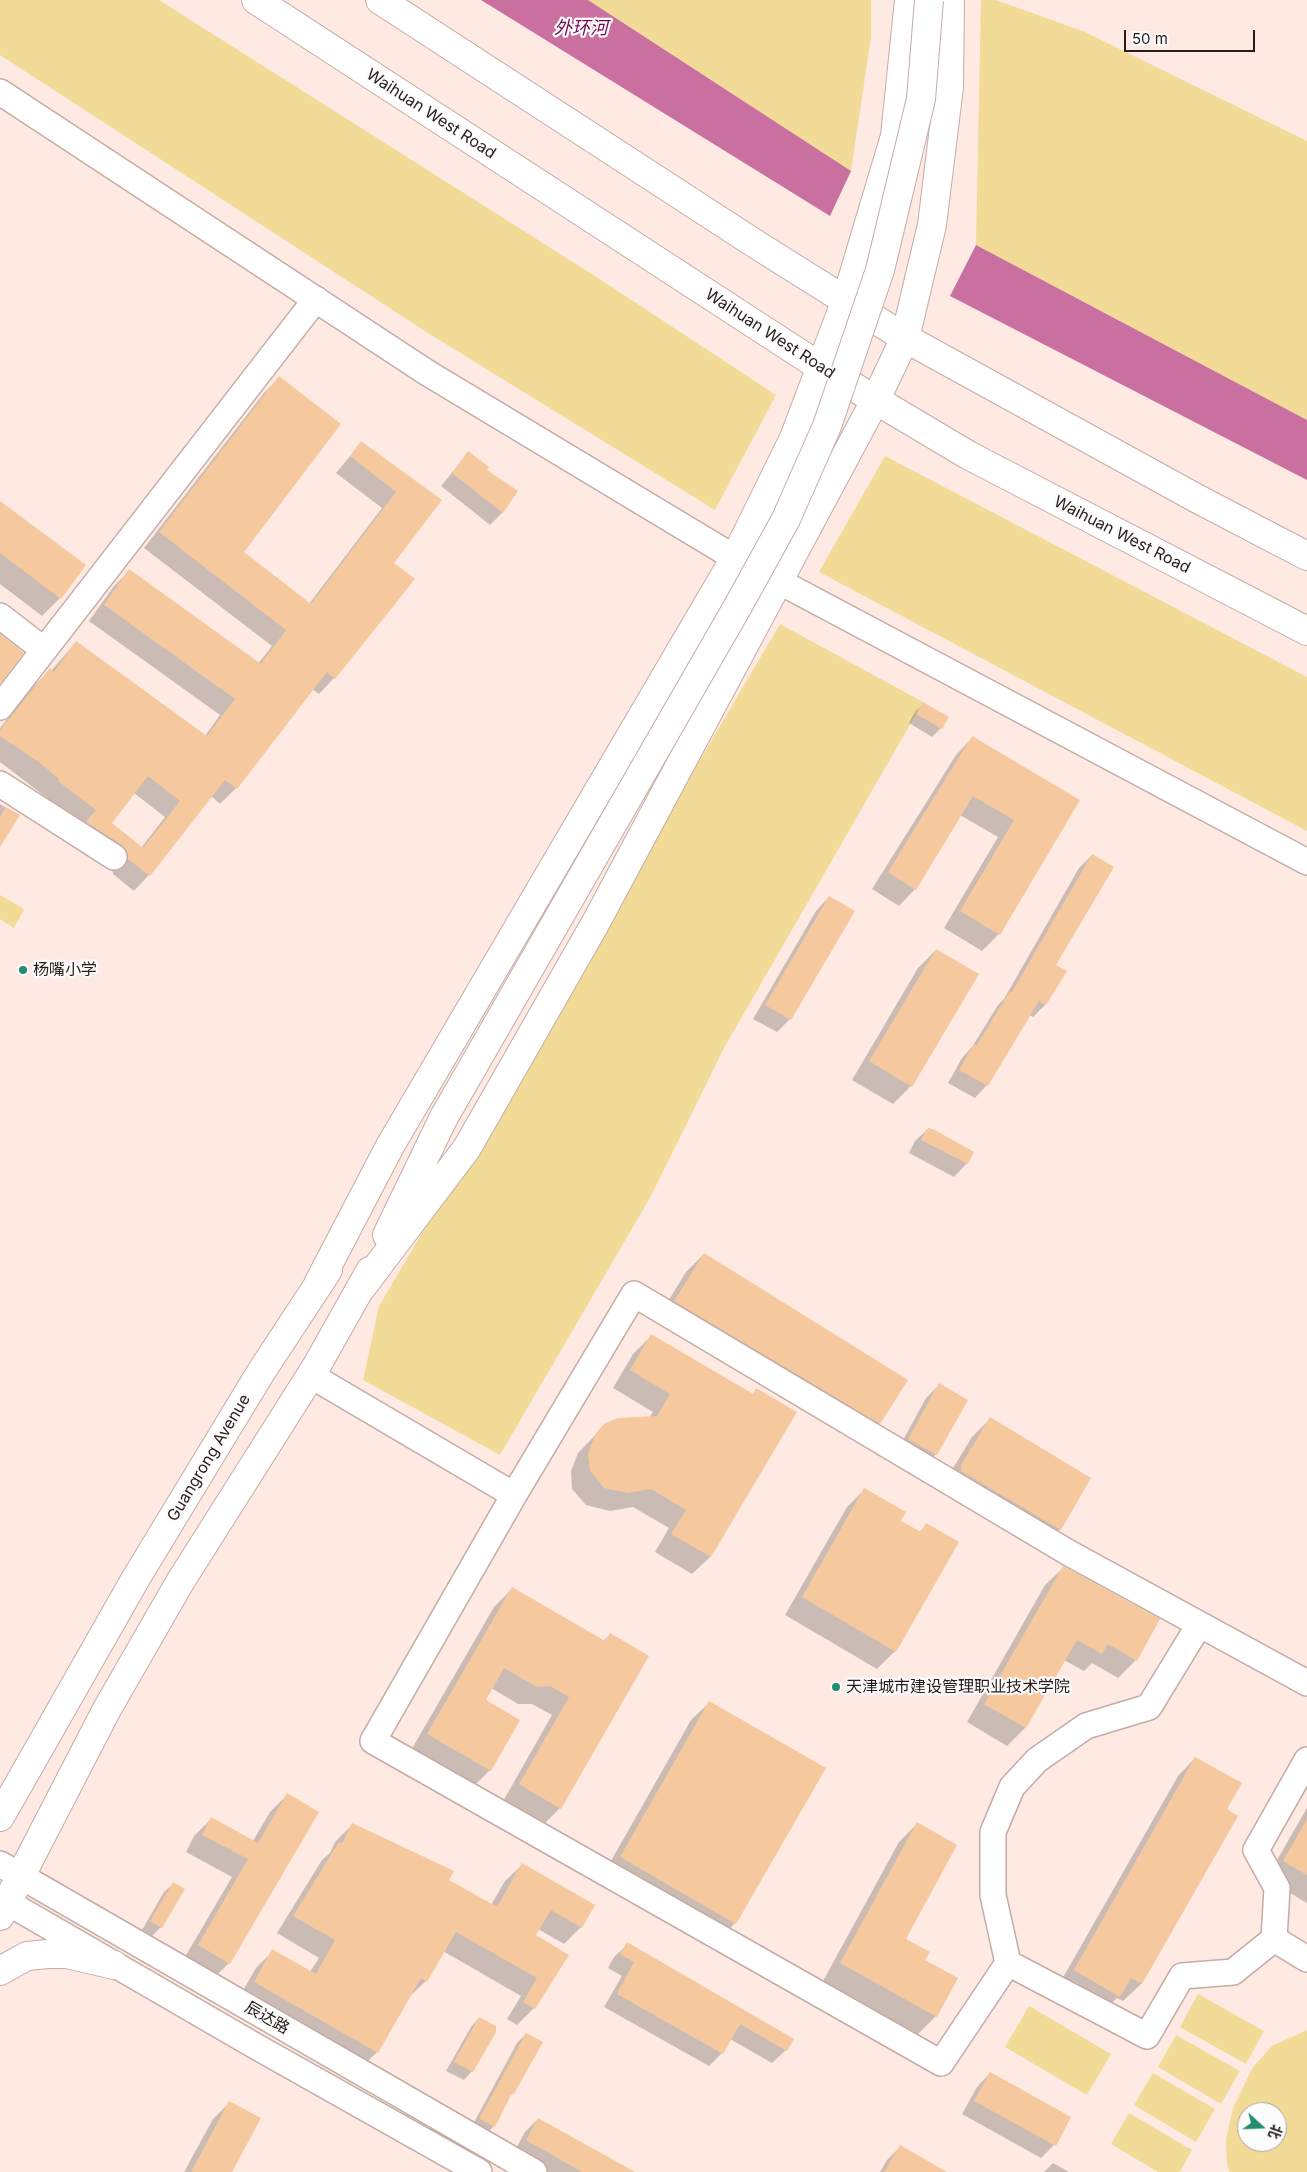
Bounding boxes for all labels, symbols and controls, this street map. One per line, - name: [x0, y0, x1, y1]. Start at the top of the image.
- water label: 外环河: [554, 18, 608, 40]
- scale bar: [1127, 20, 1258, 52]
- text: 50 m: [1132, 29, 1168, 48]
- street label: Waihuan West Road: [363, 65, 499, 163]
- street label: Waihuan West Road: [702, 285, 838, 383]
- street label: Waihuan West Road: [1050, 492, 1194, 578]
- place label: 杨嘴小学: [33, 960, 97, 980]
- marker: 杨嘴小学: [17, 964, 29, 976]
- street label: Guangrong Avenue: [163, 1391, 255, 1525]
- place label: 天津城市建设管理职业技术学院: [846, 1677, 1070, 1697]
- marker: 天津城市建设管理职业技术学院: [830, 1681, 842, 1693]
- street label: 辰达路: [241, 1998, 293, 2038]
- north arrow: [1237, 2102, 1287, 2152]
- text: 北: [1265, 2122, 1286, 2141]

